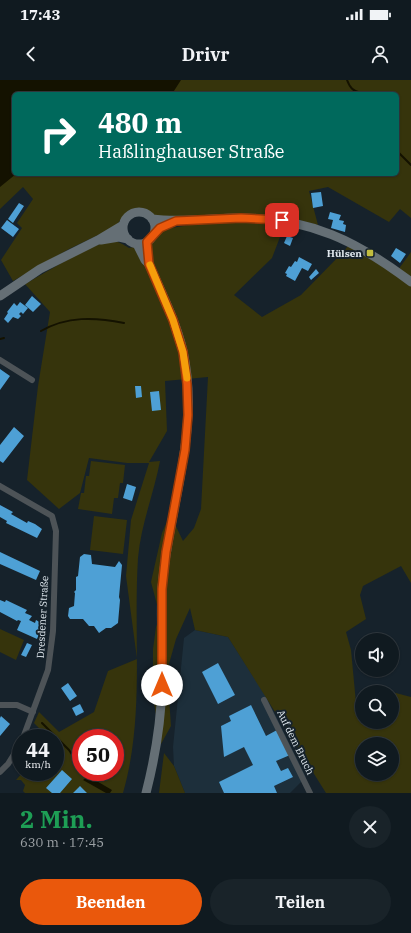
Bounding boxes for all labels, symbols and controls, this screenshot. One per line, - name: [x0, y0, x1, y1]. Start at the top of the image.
- text: 17:43: [20, 5, 61, 24]
- icon: back: [20, 43, 42, 65]
- text: Drivr: [182, 43, 229, 66]
- icon: person: [369, 43, 391, 65]
- text: 480 m: [98, 104, 182, 141]
- icon: right: [32, 108, 84, 160]
- text: Haßlinghauser Straße: [98, 140, 285, 163]
- pin: [265, 203, 299, 237]
- icon: arrive: [271, 209, 293, 231]
- place label: Hülsen: [327, 247, 362, 260]
- marker: Hülsen: [365, 248, 375, 258]
- street label: Dresdener Straße: [34, 575, 51, 659]
- map controls: [355, 633, 399, 781]
- button: sound: [355, 633, 399, 677]
- position arrow: [141, 664, 183, 706]
- button: search: [355, 685, 399, 729]
- street label: Auf dem Bruch: [274, 708, 317, 777]
- speed limit sign: 50: [72, 729, 124, 781]
- text: 44: [26, 736, 50, 763]
- button: layers: [355, 737, 399, 781]
- text: km/h: [25, 758, 51, 771]
- text: 2 Min.: [20, 803, 92, 835]
- button: close: [349, 806, 391, 848]
- text: 630 m · 17:45: [20, 834, 104, 851]
- button: Beenden: [20, 879, 202, 925]
- button: Teilen: [210, 879, 391, 925]

